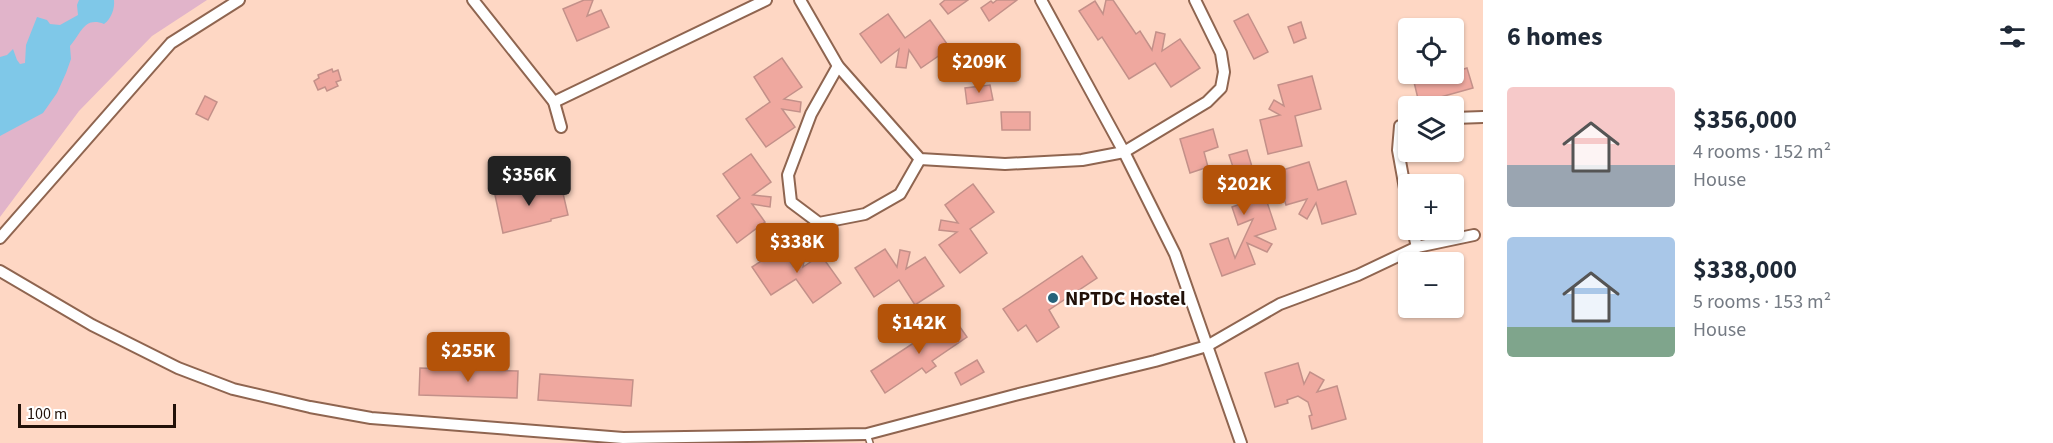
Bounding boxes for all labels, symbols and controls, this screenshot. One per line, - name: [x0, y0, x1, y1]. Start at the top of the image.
- map controls: [1398, 18, 1464, 318]
- button: locate: [1398, 18, 1464, 84]
- text: 6 homes: [1507, 18, 1602, 55]
- icon: filters: [1996, 20, 2029, 53]
- pin: $209K: [937, 43, 1021, 94]
- text: $209K: [952, 48, 1006, 76]
- button: layers: [1398, 96, 1464, 162]
- text: $356,000: [1693, 101, 1797, 138]
- icon: home: [1555, 111, 1627, 183]
- text: 4 rooms · 152 m²: [1693, 138, 1831, 166]
- pin: $356K: [487, 156, 571, 207]
- text: $356K: [502, 161, 556, 189]
- pin: $202K: [1202, 165, 1286, 216]
- text: House: [1693, 166, 1746, 194]
- text: $202K: [1217, 170, 1271, 198]
- button: +: [1398, 174, 1464, 240]
- pin: $338K: [755, 223, 839, 274]
- text: $338K: [770, 228, 824, 256]
- text: $338,000: [1693, 251, 1797, 288]
- button: −: [1398, 252, 1464, 318]
- icon: home: [1555, 261, 1627, 333]
- place label: NPTDC Hostel: [1065, 285, 1186, 313]
- text: 5 rooms · 153 m²: [1693, 288, 1831, 316]
- marker: NPTDC Hostel: [1046, 291, 1060, 305]
- pin: $142K: [877, 304, 961, 355]
- text: $142K: [892, 309, 946, 337]
- text: House: [1693, 316, 1746, 344]
- pin: $255K: [426, 332, 510, 383]
- text: $255K: [441, 337, 495, 365]
- scale bar: [18, 401, 176, 428]
- text: 100 m: [27, 403, 67, 425]

